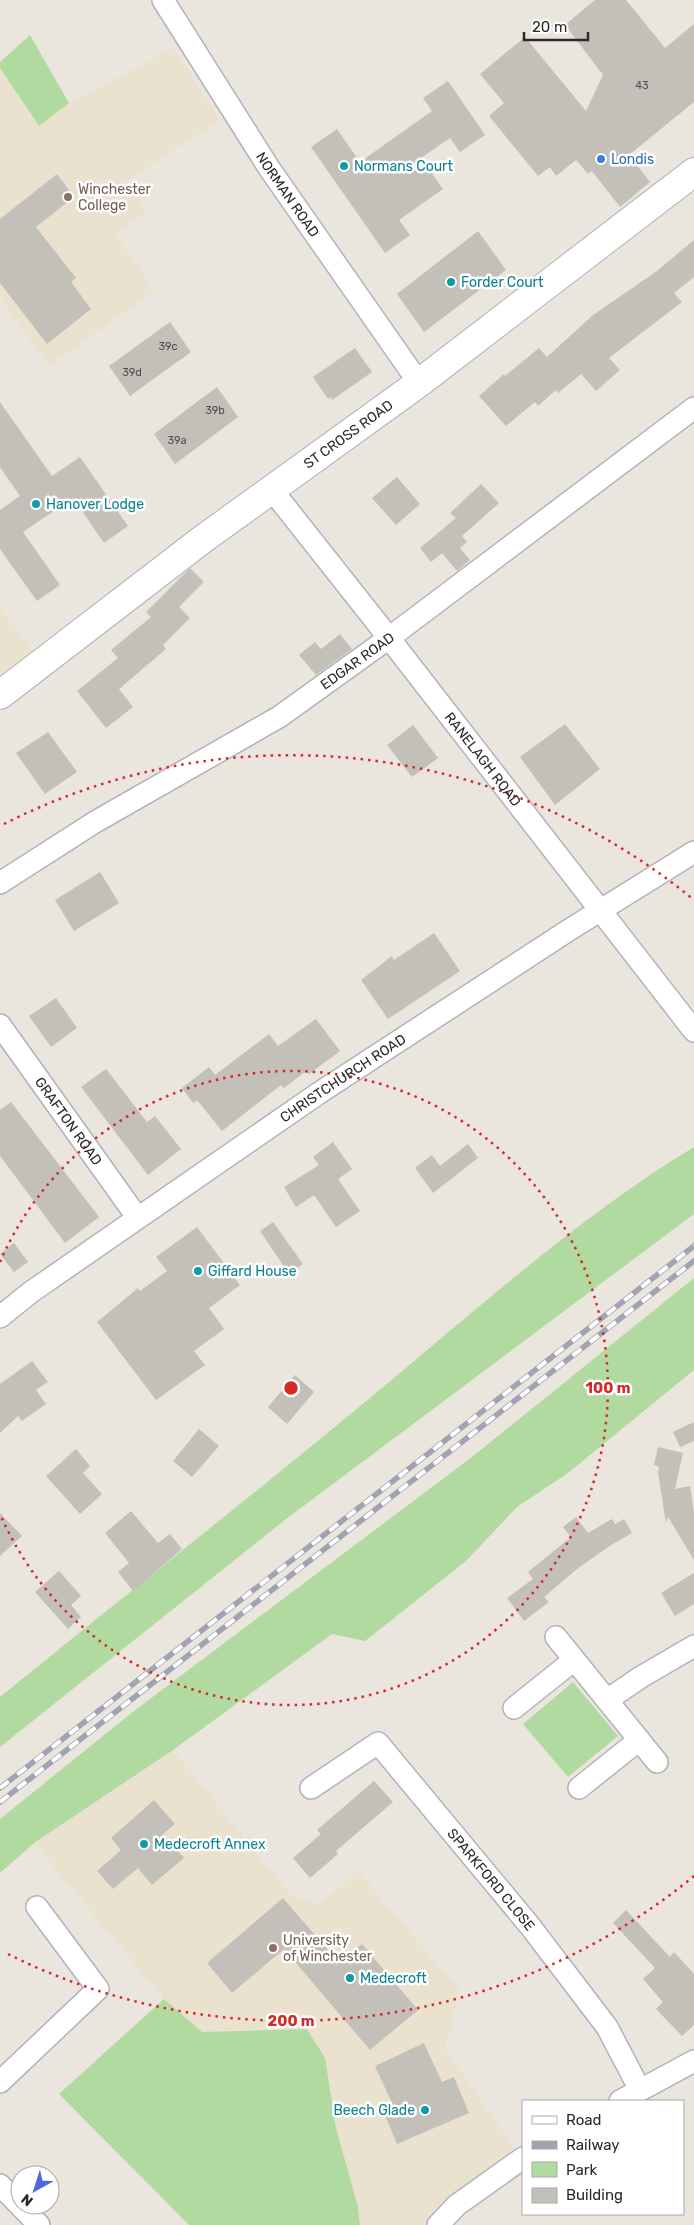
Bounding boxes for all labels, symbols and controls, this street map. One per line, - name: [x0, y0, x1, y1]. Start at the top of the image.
- scale bar: [524, 10, 588, 42]
- text: 20 m: [532, 18, 567, 36]
- house number: 43: [635, 79, 649, 92]
- street label: NORMAN ROAD: [253, 149, 323, 240]
- place label: Londis: [611, 151, 654, 168]
- marker: Londis: [595, 153, 607, 165]
- place label: Normans Court: [354, 158, 453, 175]
- marker: Normans Court: [338, 160, 350, 172]
- place label: Winchester College: [78, 181, 152, 214]
- marker: Winchester College: [62, 191, 74, 203]
- place label: Forder Court: [461, 274, 544, 291]
- marker: Forder Court: [445, 276, 457, 288]
- house number: 39c: [158, 340, 178, 353]
- house number: 39d: [122, 366, 142, 379]
- street label: ST CROSS ROAD: [300, 396, 396, 472]
- house number: 39b: [205, 404, 225, 417]
- house number: 39a: [167, 434, 187, 447]
- place label: Hanover Lodge: [46, 496, 144, 513]
- marker: Hanover Lodge: [30, 498, 42, 510]
- street label: EDGAR ROAD: [317, 629, 397, 693]
- street label: RANELAGH ROAD: [441, 709, 525, 810]
- street label: CHRISTCHURCH ROAD: [277, 1030, 409, 1126]
- street label: GRAFTON ROAD: [31, 1074, 106, 1168]
- place label: Giffard House: [208, 1263, 297, 1280]
- marker: Giffard House: [192, 1265, 204, 1277]
- centre of rings: [282, 1379, 300, 1397]
- text: 100 m: [586, 1379, 630, 1397]
- street label: SPARKFORD CLOSE: [444, 1825, 539, 1934]
- place label: Medecroft Annex: [154, 1836, 266, 1853]
- marker: Medecroft Annex: [138, 1838, 150, 1850]
- place label: University of Winchester: [283, 1932, 373, 1965]
- marker: University of Winchester: [267, 1942, 279, 1954]
- place label: Medecroft: [360, 1970, 427, 1987]
- marker: Medecroft: [344, 1972, 356, 1984]
- text: 200 m: [267, 2012, 315, 2030]
- legend: [522, 2100, 684, 2215]
- place label: Beech Glade: [333, 2102, 415, 2119]
- marker: Beech Glade: [419, 2104, 431, 2116]
- text: Road: [566, 2111, 602, 2129]
- text: Railway: [566, 2136, 620, 2154]
- text: Park: [566, 2161, 597, 2179]
- north arrow: [10, 2165, 60, 2215]
- text: Building: [566, 2186, 623, 2204]
- text: N: [18, 2190, 36, 2209]

